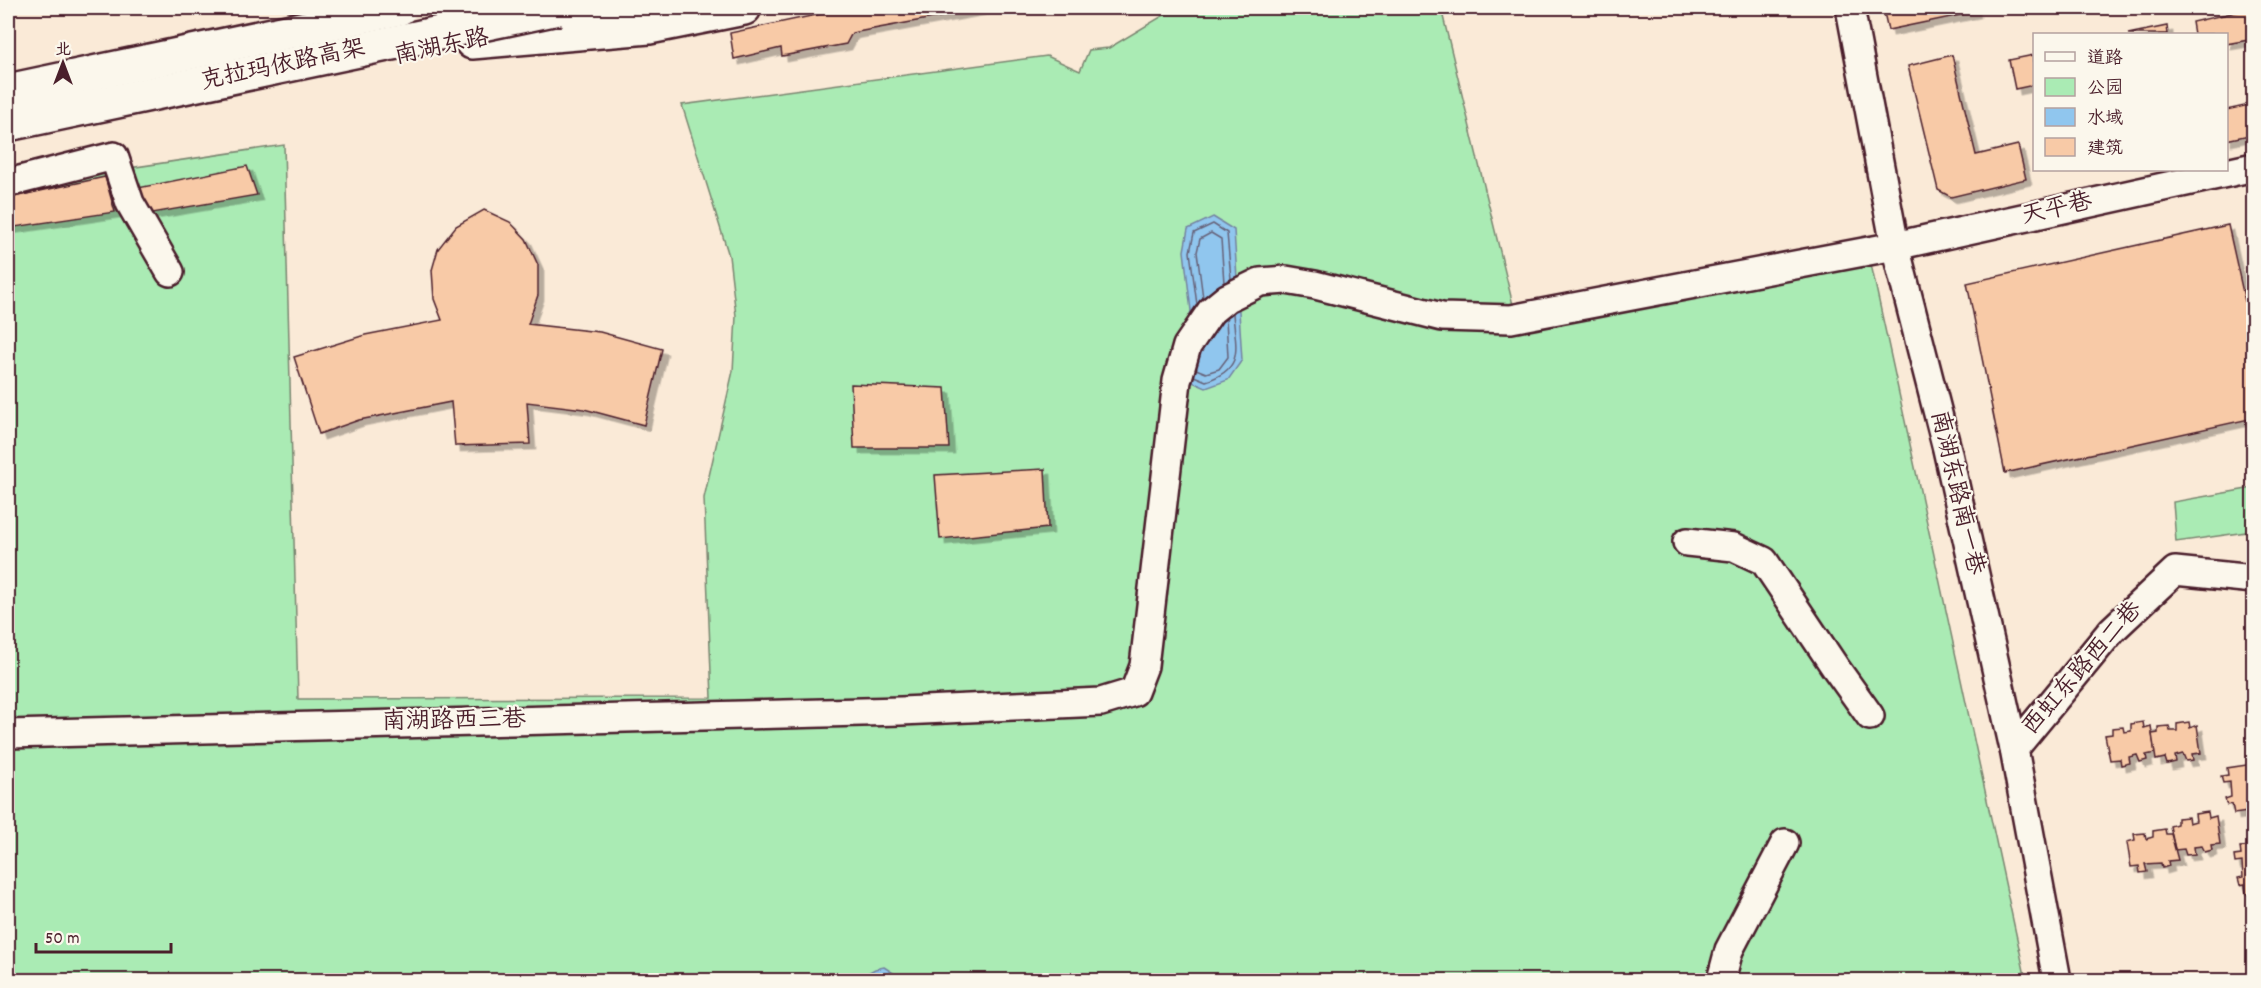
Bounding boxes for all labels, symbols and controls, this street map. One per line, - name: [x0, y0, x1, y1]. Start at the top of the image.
- street label: 南湖东路: [392, 21, 492, 75]
- street label: 克拉玛依路高架: [197, 32, 369, 100]
- north arrow: [33, 33, 93, 93]
- legend: [2033, 33, 2228, 171]
- text: 北: [55, 39, 71, 62]
- text: 道路: [2087, 47, 2123, 72]
- text: 公园: [2087, 77, 2123, 102]
- text: 水域: [2087, 107, 2123, 132]
- text: 建筑: [2087, 137, 2123, 162]
- street label: 天平巷: [2018, 185, 2096, 235]
- street label: 南湖东路南一巷: [1921, 407, 1991, 579]
- street label: 西虹东路西二巷: [2015, 594, 2151, 744]
- street label: 南湖路西三巷: [382, 704, 526, 740]
- scale bar: [36, 916, 171, 954]
- text: 50 m: [45, 927, 80, 952]

